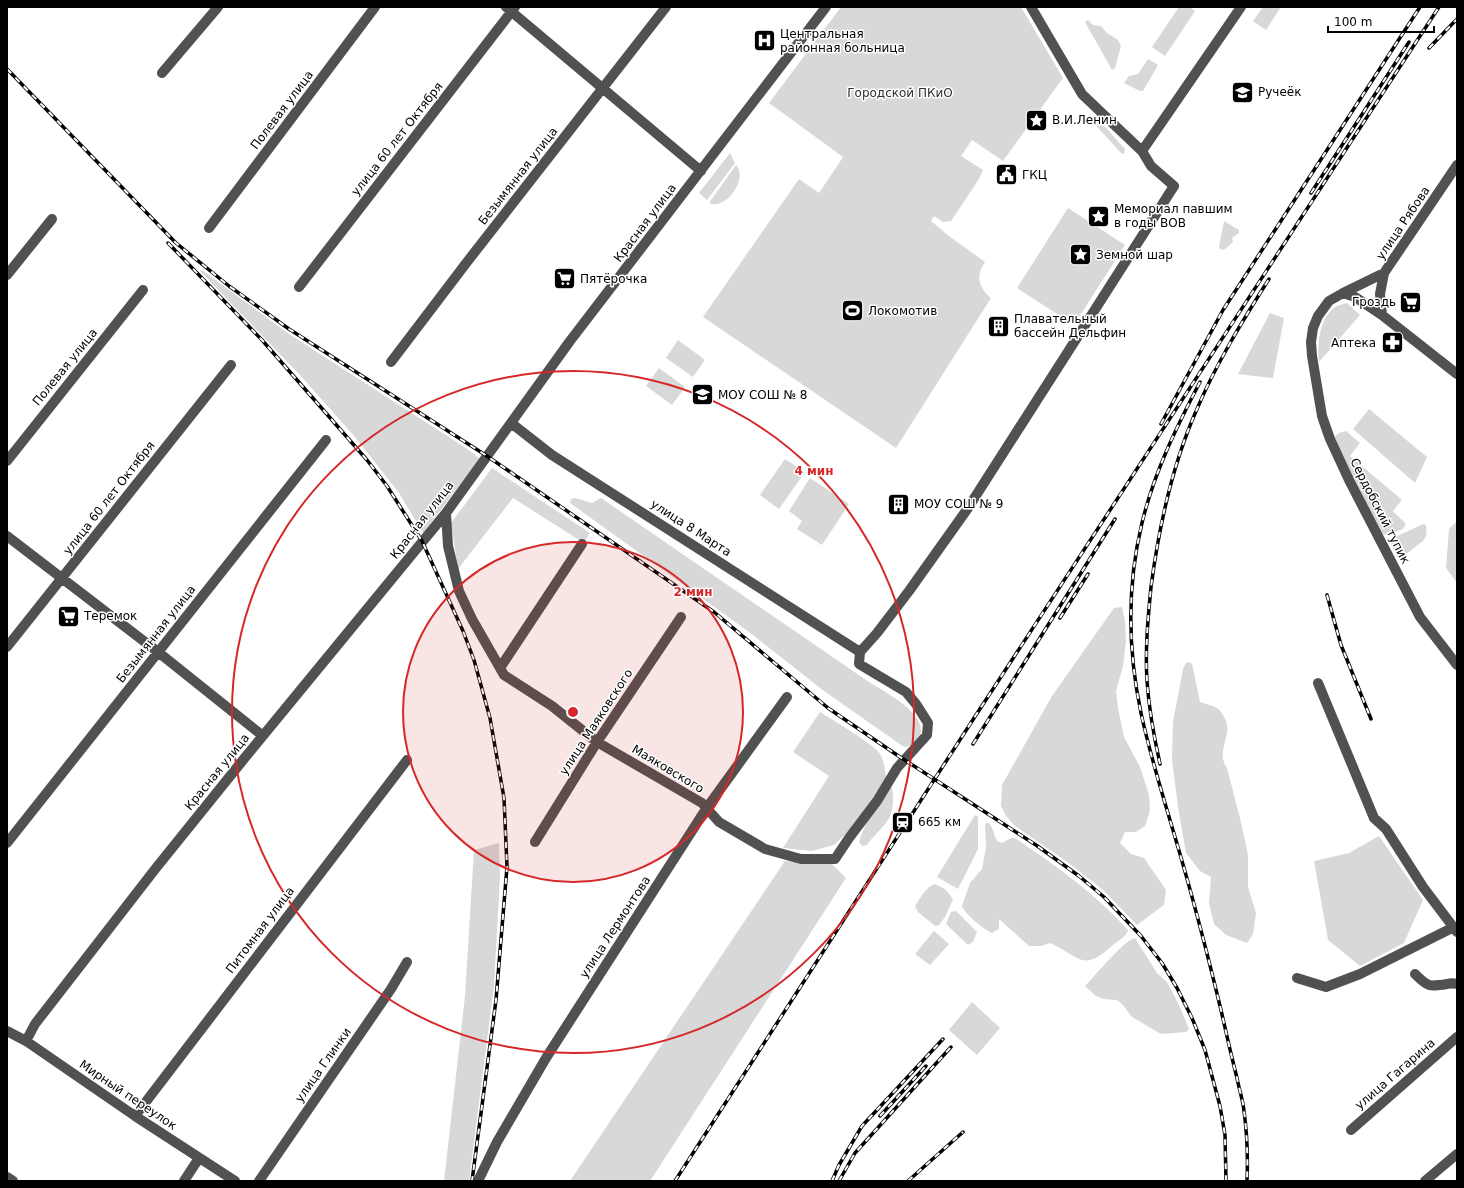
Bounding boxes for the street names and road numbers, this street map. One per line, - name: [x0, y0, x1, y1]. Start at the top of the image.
- street label: Полевая улица: [248, 68, 316, 152]
- street label: улица 60 лет Октября: [348, 80, 446, 198]
- street label: Безымянная улица: [476, 124, 560, 228]
- street label: Красная улица: [611, 181, 679, 265]
- street label: улица Рябова: [1373, 184, 1433, 262]
- street label: Полевая улица: [30, 326, 100, 408]
- street label: улица 60 лет Октября: [60, 439, 158, 557]
- street label: Сердобский тупик: [1347, 456, 1413, 566]
- street label: Красная улица: [387, 478, 457, 562]
- street label: улица 8 Марта: [648, 497, 734, 559]
- street label: Безымянная улица: [114, 582, 198, 686]
- street label: улица Маяковского: [557, 666, 635, 778]
- street label: Красная улица: [182, 731, 252, 813]
- street label: Маяковского: [629, 742, 707, 796]
- street label: улица Лермонтова: [577, 873, 653, 981]
- street label: Питомная улица: [223, 884, 297, 976]
- street label: улица Глинки: [292, 1025, 354, 1105]
- street label: улица Гагарина: [1352, 1036, 1438, 1112]
- street label: Мирный переулок: [77, 1057, 179, 1133]

